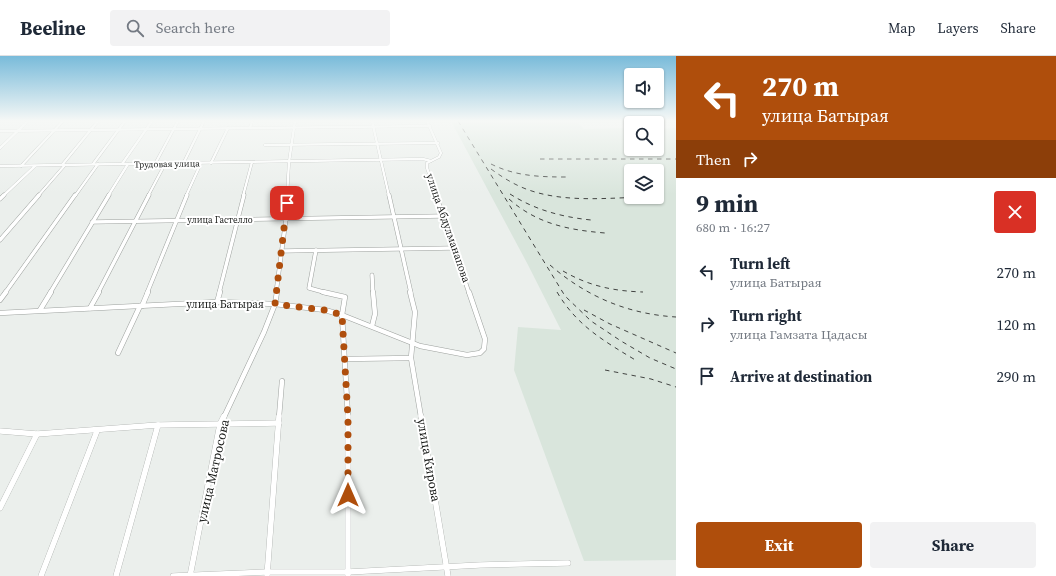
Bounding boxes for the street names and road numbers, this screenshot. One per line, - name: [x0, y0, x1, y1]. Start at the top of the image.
- street label: Трудовая улица: [134, 157, 200, 171]
- street label: улица Абдулманапова: [422, 172, 474, 285]
- street label: улица Гастелло: [187, 214, 253, 226]
- street label: улица Батырая: [186, 297, 264, 312]
- street label: улица Матросова: [193, 417, 233, 524]
- street label: улица Кирова: [413, 417, 445, 503]

